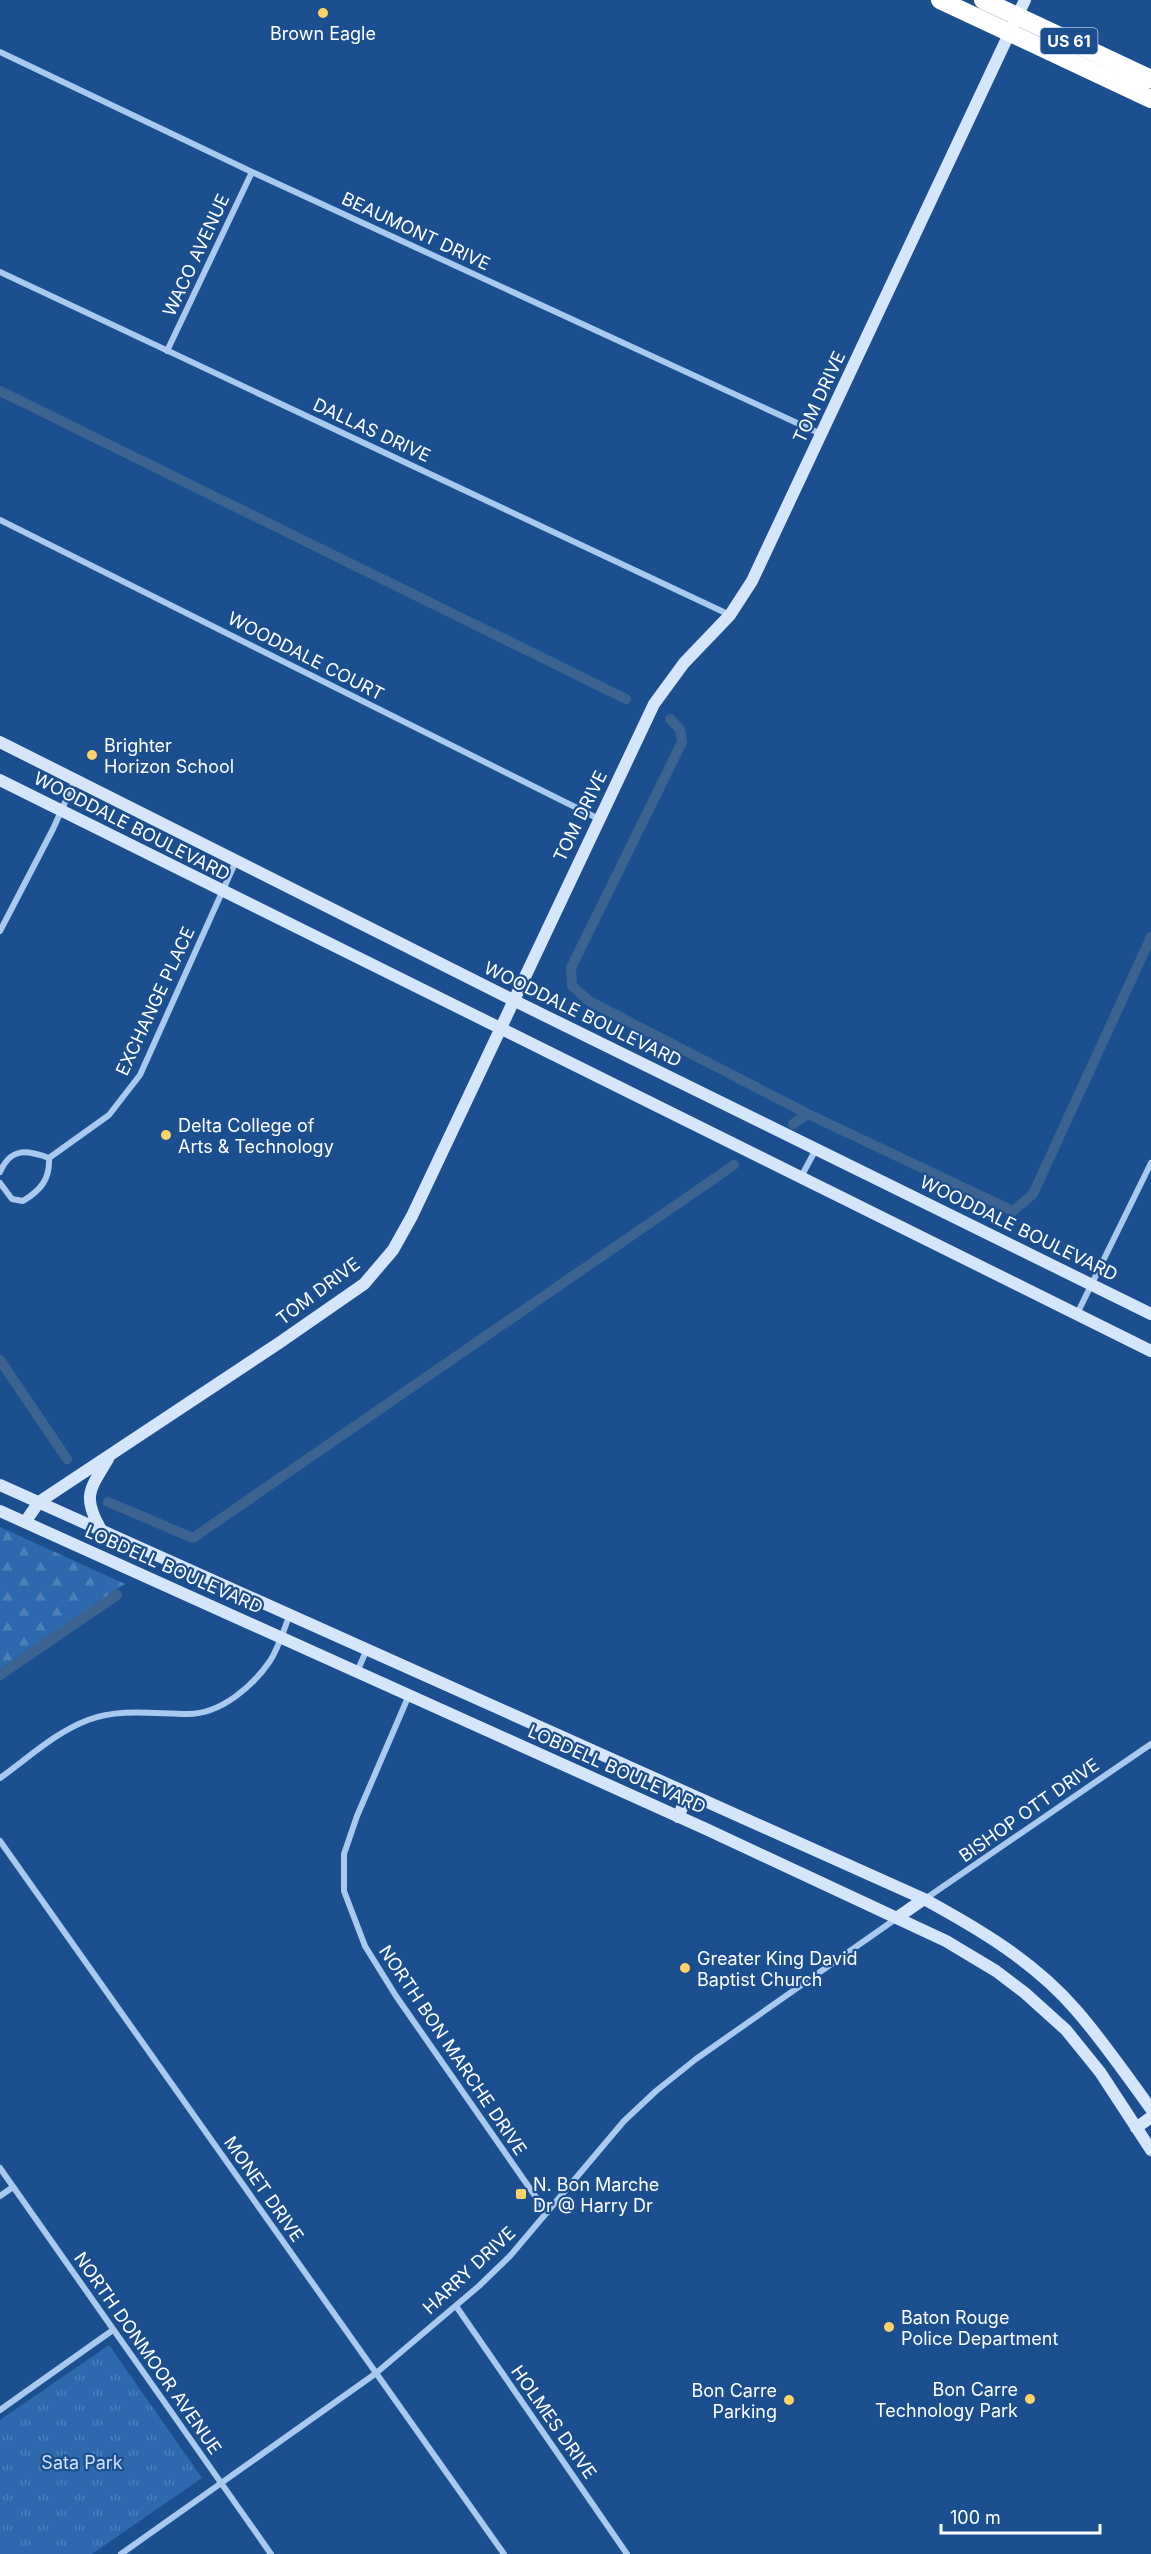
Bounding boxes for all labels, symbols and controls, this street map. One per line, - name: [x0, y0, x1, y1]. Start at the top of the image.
- marker: Brown Eagle: [316, 6, 330, 20]
- place label: Brown Eagle: [270, 23, 376, 44]
- road number: US 61: [1040, 28, 1098, 54]
- street label: BEAUMONT DRIVE: [339, 187, 493, 275]
- street label: WACO AVENUE: [158, 190, 234, 320]
- street label: TOM DRIVE: [789, 348, 849, 446]
- street label: DALLAS DRIVE: [310, 394, 434, 466]
- street label: WOODDALE COURT: [224, 607, 388, 705]
- place label: Brighter Horizon School: [104, 735, 234, 777]
- marker: Brighter Horizon School: [85, 748, 99, 762]
- street label: WOODDALE BOULEVARD: [30, 767, 234, 885]
- street label: TOM DRIVE: [549, 767, 611, 865]
- street label: EXCHANGE PLACE: [111, 923, 199, 1079]
- street label: WOODDALE BOULEVARD: [481, 957, 685, 1071]
- place label: Delta College of Arts & Technology: [178, 1115, 334, 1157]
- marker: Delta College of Arts & Technology: [159, 1128, 173, 1142]
- street label: WOODDALE BOULEVARD: [917, 1171, 1121, 1285]
- street label: TOM DRIVE: [272, 1253, 364, 1329]
- street label: LOBDELL BOULEVARD: [82, 1520, 266, 1618]
- street label: LOBDELL BOULEVARD: [525, 1720, 709, 1818]
- street label: BISHOP OTT DRIVE: [955, 1754, 1103, 1866]
- street label: NORTH BON MARCHE DRIVE: [375, 1941, 531, 2159]
- place label: Greater King David Baptist Church: [697, 1948, 858, 1990]
- marker: Greater King David Baptist Church: [678, 1961, 692, 1975]
- street label: MONET DRIVE: [220, 2132, 308, 2246]
- place label: N. Bon Marche Dr @ Harry Dr: [533, 2174, 659, 2216]
- marker: N. Bon Marche Dr @ Harry Dr: [514, 2187, 528, 2201]
- street label: HARRY DRIVE: [419, 2222, 519, 2318]
- street label: NORTH DONMOOR AVENUE: [70, 2248, 226, 2458]
- place label: Baton Rouge Police Department: [901, 2307, 1058, 2349]
- marker: Baton Rouge Police Department: [882, 2320, 896, 2334]
- street label: HOLMES DRIVE: [507, 2361, 601, 2483]
- place label: Bon Carre Technology Park: [875, 2379, 1018, 2421]
- place label: Bon Carre Parking: [691, 2380, 777, 2422]
- marker: Bon Carre Technology Park: [1023, 2392, 1037, 2406]
- marker: Bon Carre Parking: [782, 2393, 796, 2407]
- park label: Sata Park: [41, 2452, 123, 2473]
- scale bar: [941, 2497, 1100, 2535]
- text: 100 m: [950, 2507, 1001, 2528]

